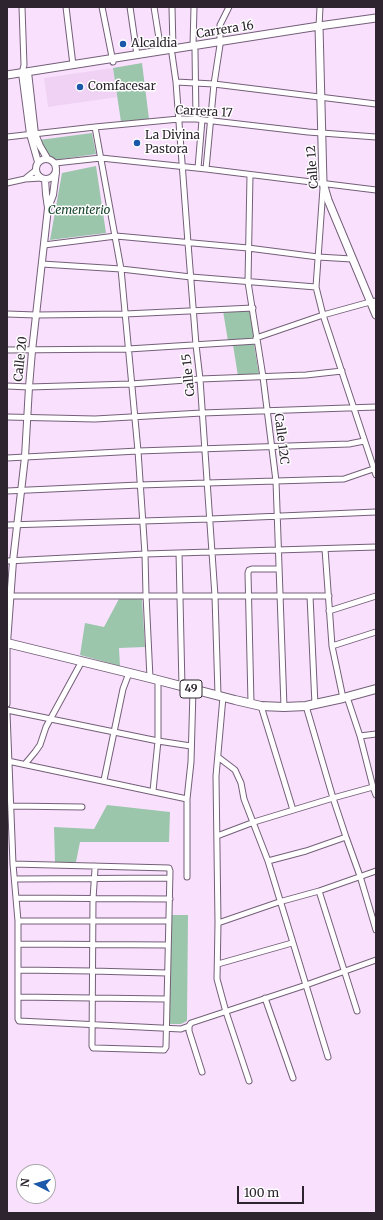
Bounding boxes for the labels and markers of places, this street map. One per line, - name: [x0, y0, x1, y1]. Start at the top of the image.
- place label: Alcaldia: [131, 37, 177, 51]
- marker: Alcaldia: [118, 39, 128, 49]
- place label: Comfacesar: [88, 80, 156, 94]
- marker: Comfacesar: [75, 82, 85, 92]
- place label: La Divina Pastora: [145, 129, 200, 157]
- marker: La Divina Pastora: [132, 138, 142, 148]

